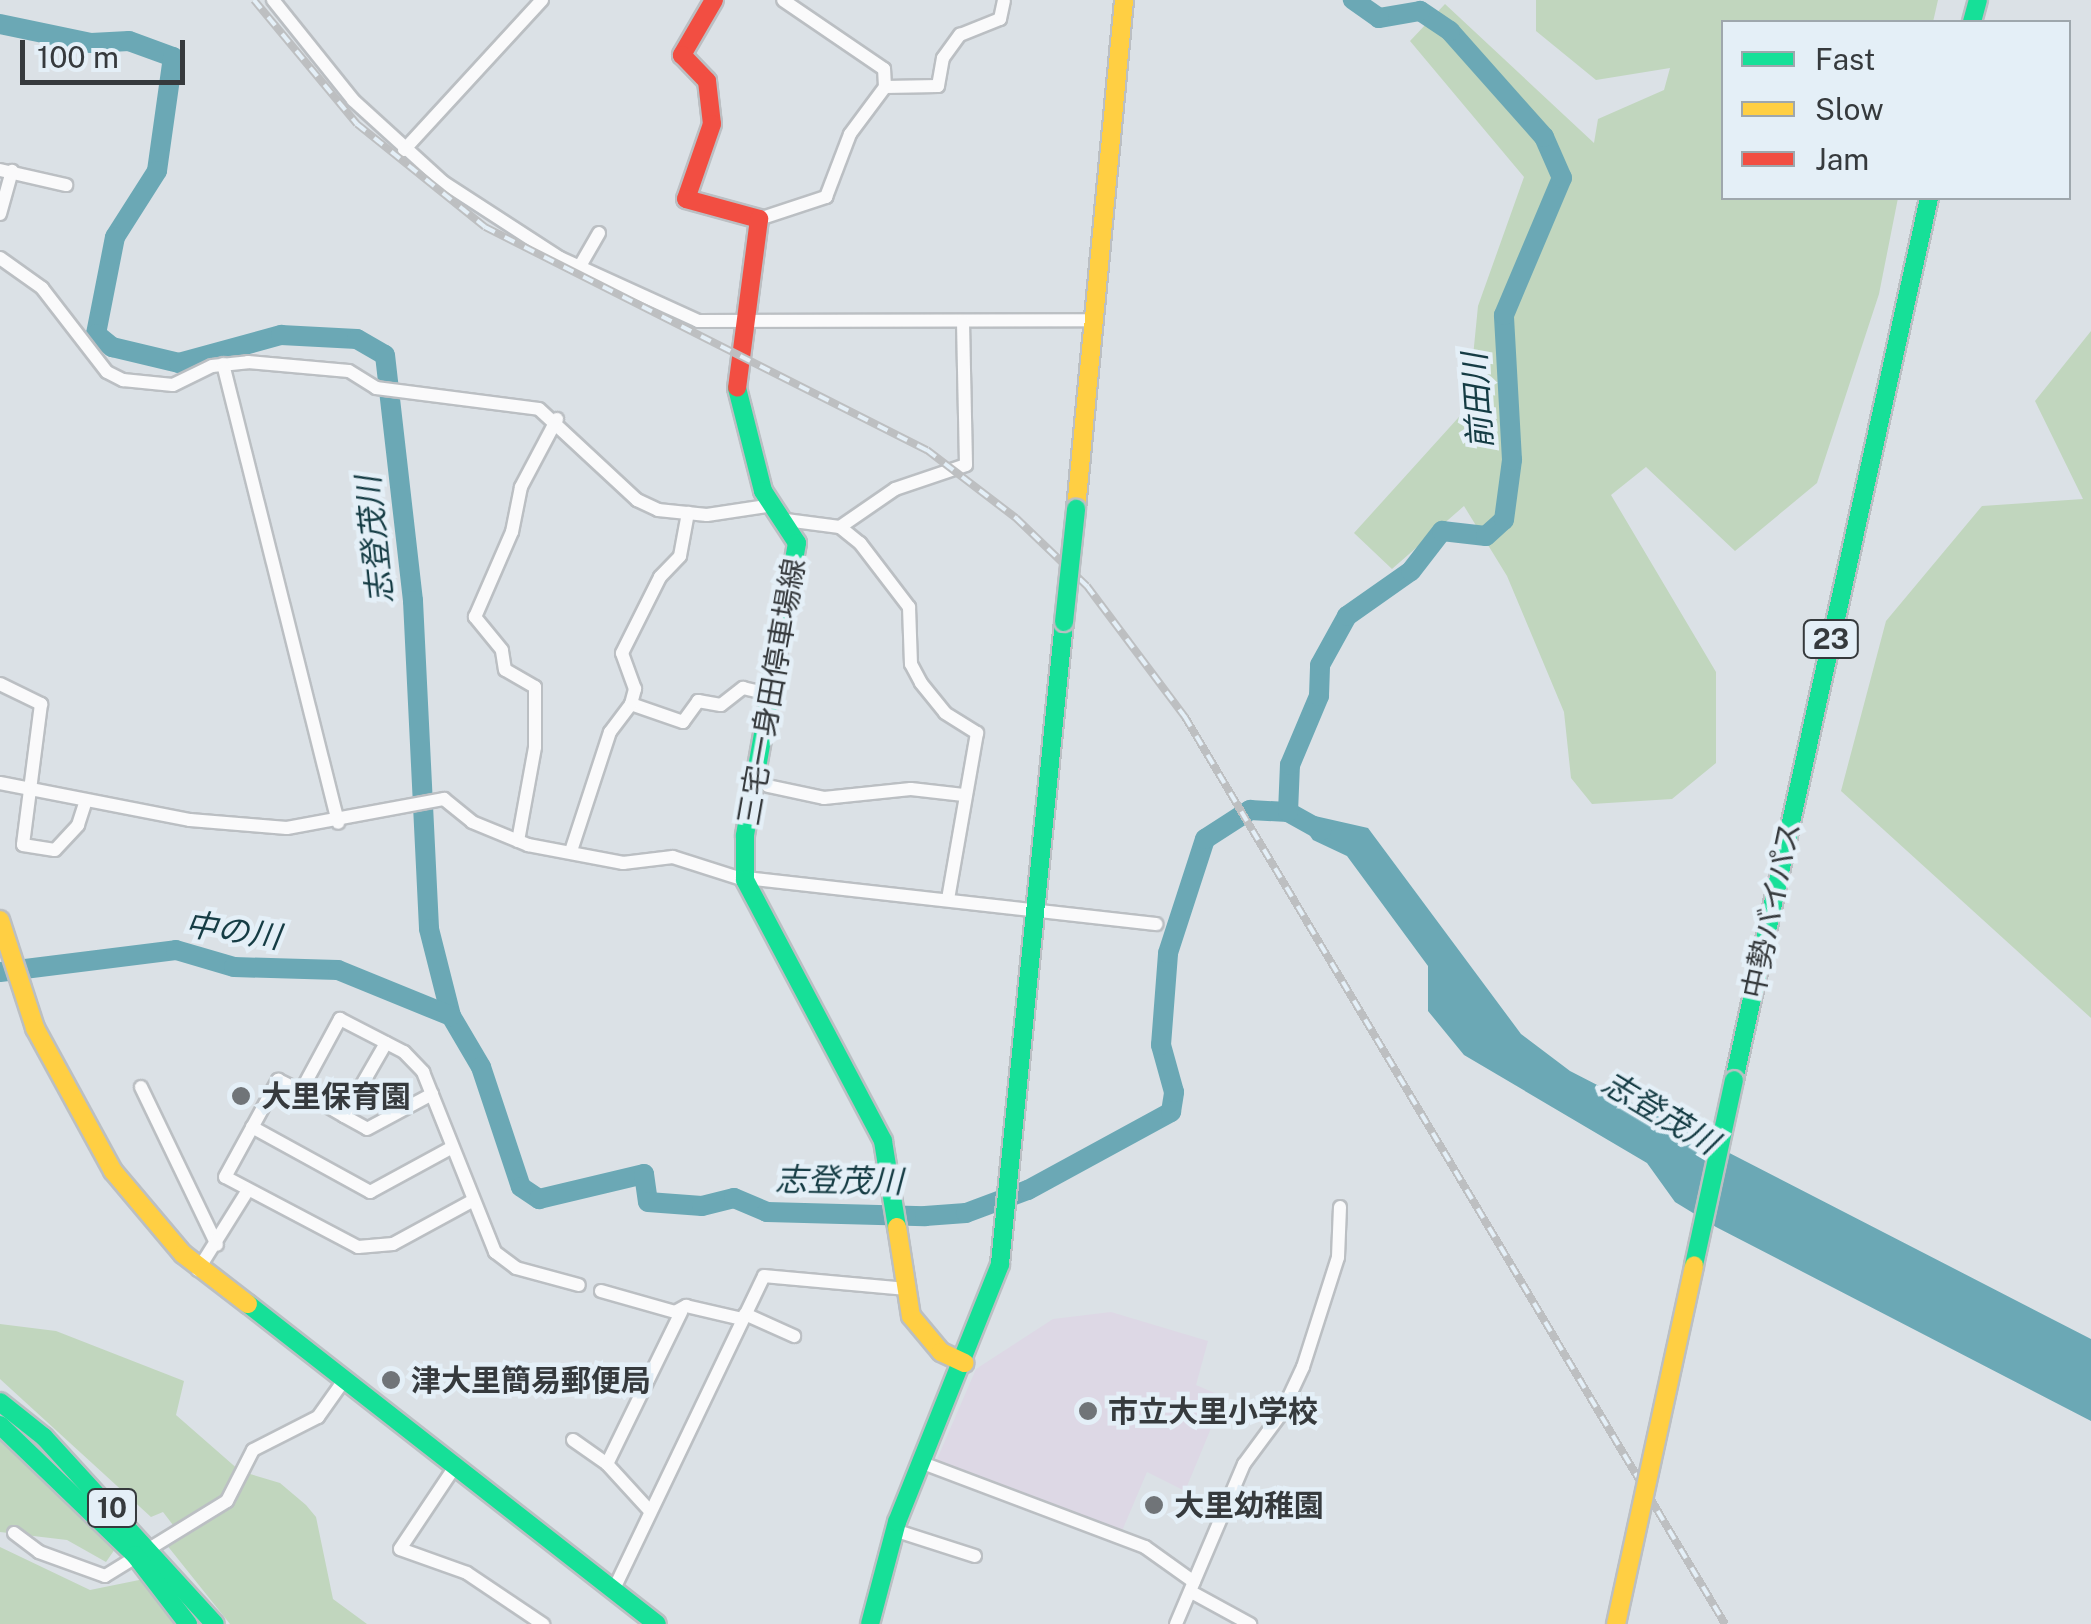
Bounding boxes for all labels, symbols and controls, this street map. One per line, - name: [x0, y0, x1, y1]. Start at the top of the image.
- scale bar: [25, 20, 190, 82]
- legend: [1721, 20, 2071, 200]
- text: 100 m: [37, 39, 119, 75]
- text: Fast: [1815, 41, 1875, 77]
- text: Slow: [1815, 91, 1884, 127]
- text: Jam: [1815, 141, 1869, 177]
- water label: 前田川: [1455, 352, 1501, 450]
- water label: 志登茂川: [349, 474, 401, 606]
- street label: 三宅一身田停車場線: [730, 556, 812, 828]
- road number: 23: [1801, 616, 1861, 662]
- street label: 中勢バイパス: [1735, 818, 1807, 1002]
- water label: 中の川: [183, 905, 283, 957]
- water label: 志登茂川: [1595, 1064, 1725, 1162]
- place label: 大里保育園: [261, 1078, 411, 1114]
- marker: 大里保育園: [230, 1085, 252, 1107]
- water label: 志登茂川: [775, 1161, 903, 1201]
- place label: 津大里簡易郵便局: [411, 1362, 651, 1398]
- marker: 津大里簡易郵便局: [380, 1369, 402, 1391]
- place label: 市立大里小学校: [1108, 1393, 1318, 1429]
- marker: 市立大里小学校: [1077, 1400, 1099, 1422]
- road number: 10: [84, 1485, 140, 1531]
- place label: 大里幼稚園: [1174, 1487, 1324, 1523]
- marker: 大里幼稚園: [1143, 1494, 1165, 1516]

